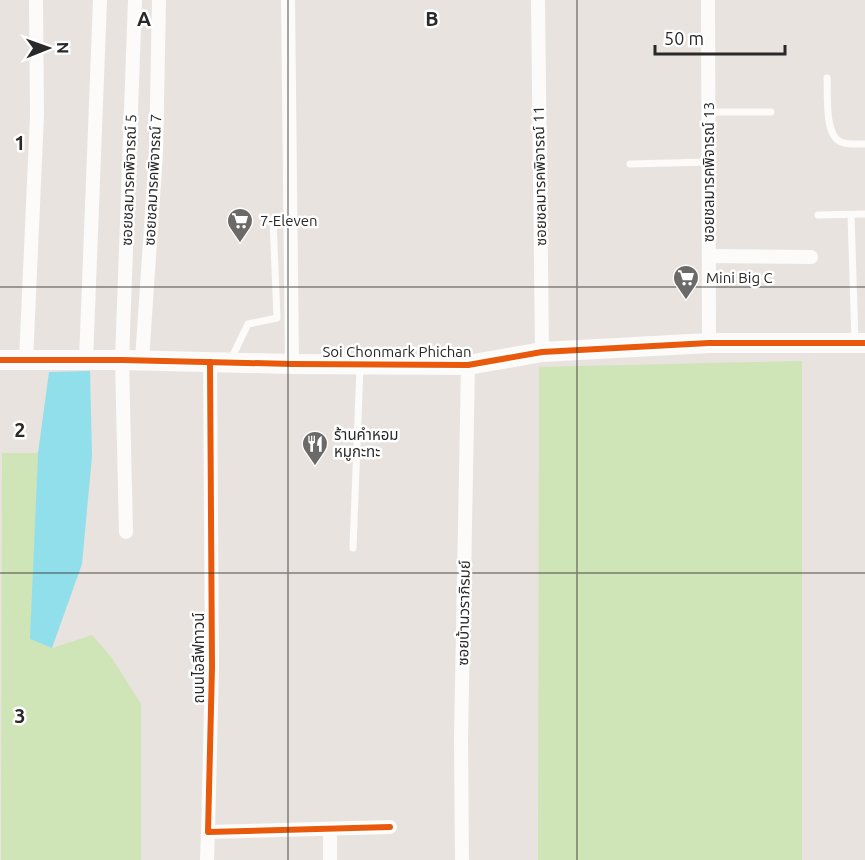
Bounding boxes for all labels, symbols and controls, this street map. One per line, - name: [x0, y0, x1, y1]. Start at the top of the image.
- text: A: [137, 7, 151, 30]
- text: B: [425, 7, 439, 30]
- north arrow: [18, 18, 78, 78]
- scale bar: [655, 18, 786, 56]
- text: 50 m: [664, 28, 704, 48]
- text: N: [54, 42, 72, 54]
- street label: ซอยชลมารคพิจารณ์ 13: [700, 102, 717, 242]
- street label: ซอยชลมารคพิจารณ์ 11: [530, 106, 549, 246]
- street label: ซอยชลมารคพิจารณ์ 5: [118, 114, 139, 246]
- street label: ซอยชลมารคพิจารณ์ 7: [141, 114, 164, 246]
- text: 1: [14, 131, 26, 154]
- supermarket icon: 7-Eleven: [225, 206, 255, 244]
- place label: 7-Eleven: [260, 212, 318, 229]
- supermarket icon: Mini Big C: [671, 263, 701, 301]
- place label: Mini Big C: [706, 269, 773, 286]
- street label: Soi Chonmark Phichan: [322, 343, 472, 360]
- text: 2: [14, 418, 26, 441]
- place label: ร้านคำหอม หมูกะทะ: [334, 426, 399, 461]
- restaurant icon: ร้านคำหอม หมูกะทะ: [300, 429, 330, 467]
- street label: ซอยบ้านวราภิรมย์: [454, 560, 473, 666]
- street label: ถนนไอลีฟทาวน์: [190, 612, 207, 704]
- text: 3: [14, 704, 26, 727]

